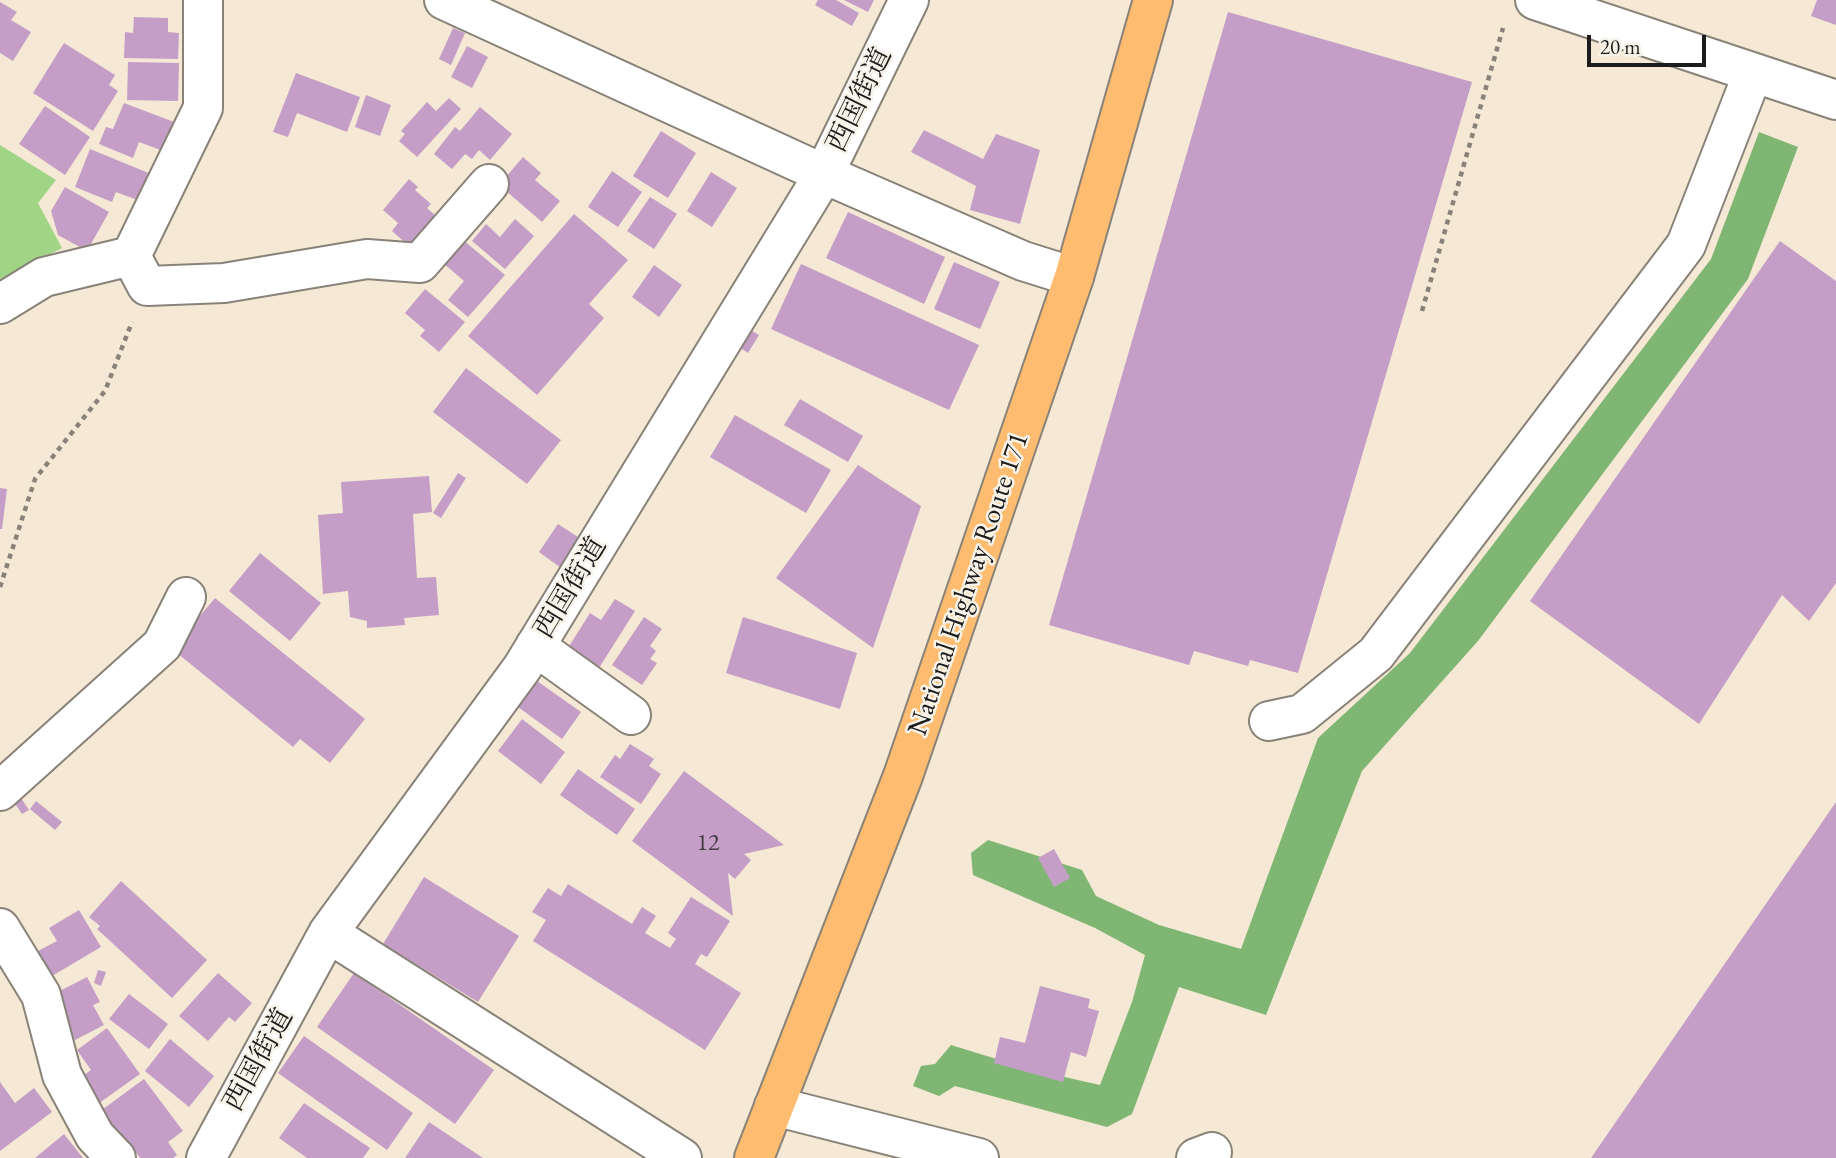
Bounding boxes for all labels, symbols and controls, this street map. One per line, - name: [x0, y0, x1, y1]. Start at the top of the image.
- scale bar: [1591, 21, 1710, 65]
- text: 20 m: [1600, 33, 1641, 60]
- street label: 西国街道: [820, 42, 900, 158]
- street label: National Highway Route 171: [901, 428, 1037, 740]
- street label: 西国街道: [528, 531, 614, 645]
- house number: 12: [696, 829, 720, 857]
- street label: 西国街道: [217, 1003, 301, 1117]

